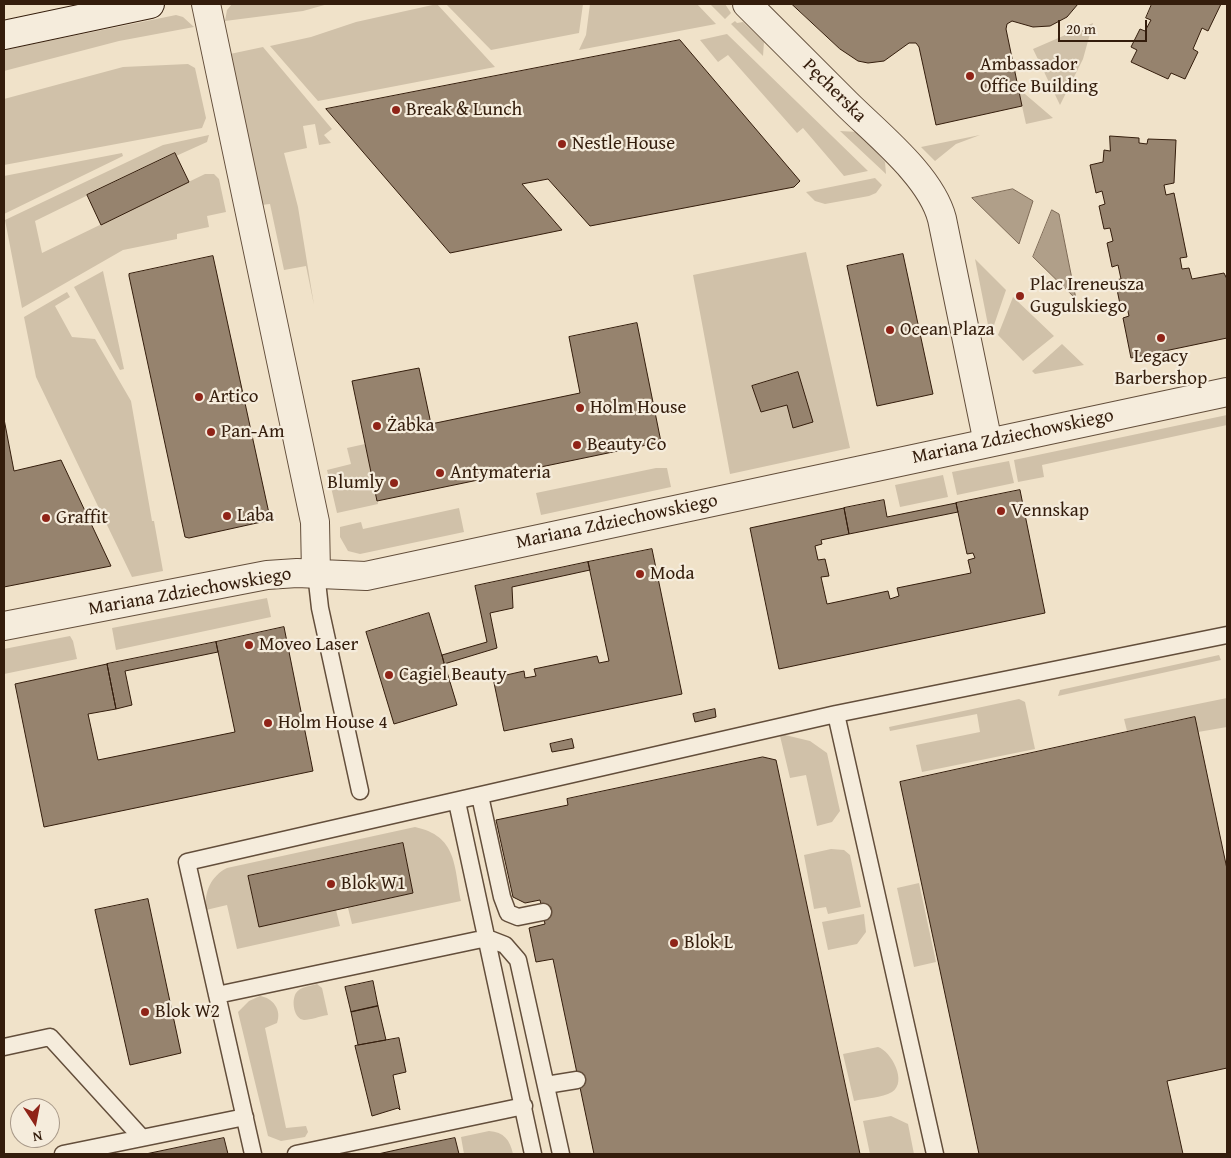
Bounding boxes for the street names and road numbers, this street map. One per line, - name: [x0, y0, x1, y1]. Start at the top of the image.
- street label: Pęcherska: [797, 54, 871, 128]
- street label: Mariana Zdziechowskiego: [910, 404, 1116, 470]
- street label: Mariana Zdziechowskiego: [514, 489, 720, 555]
- street label: Mariana Zdziechowskiego: [87, 563, 293, 621]

